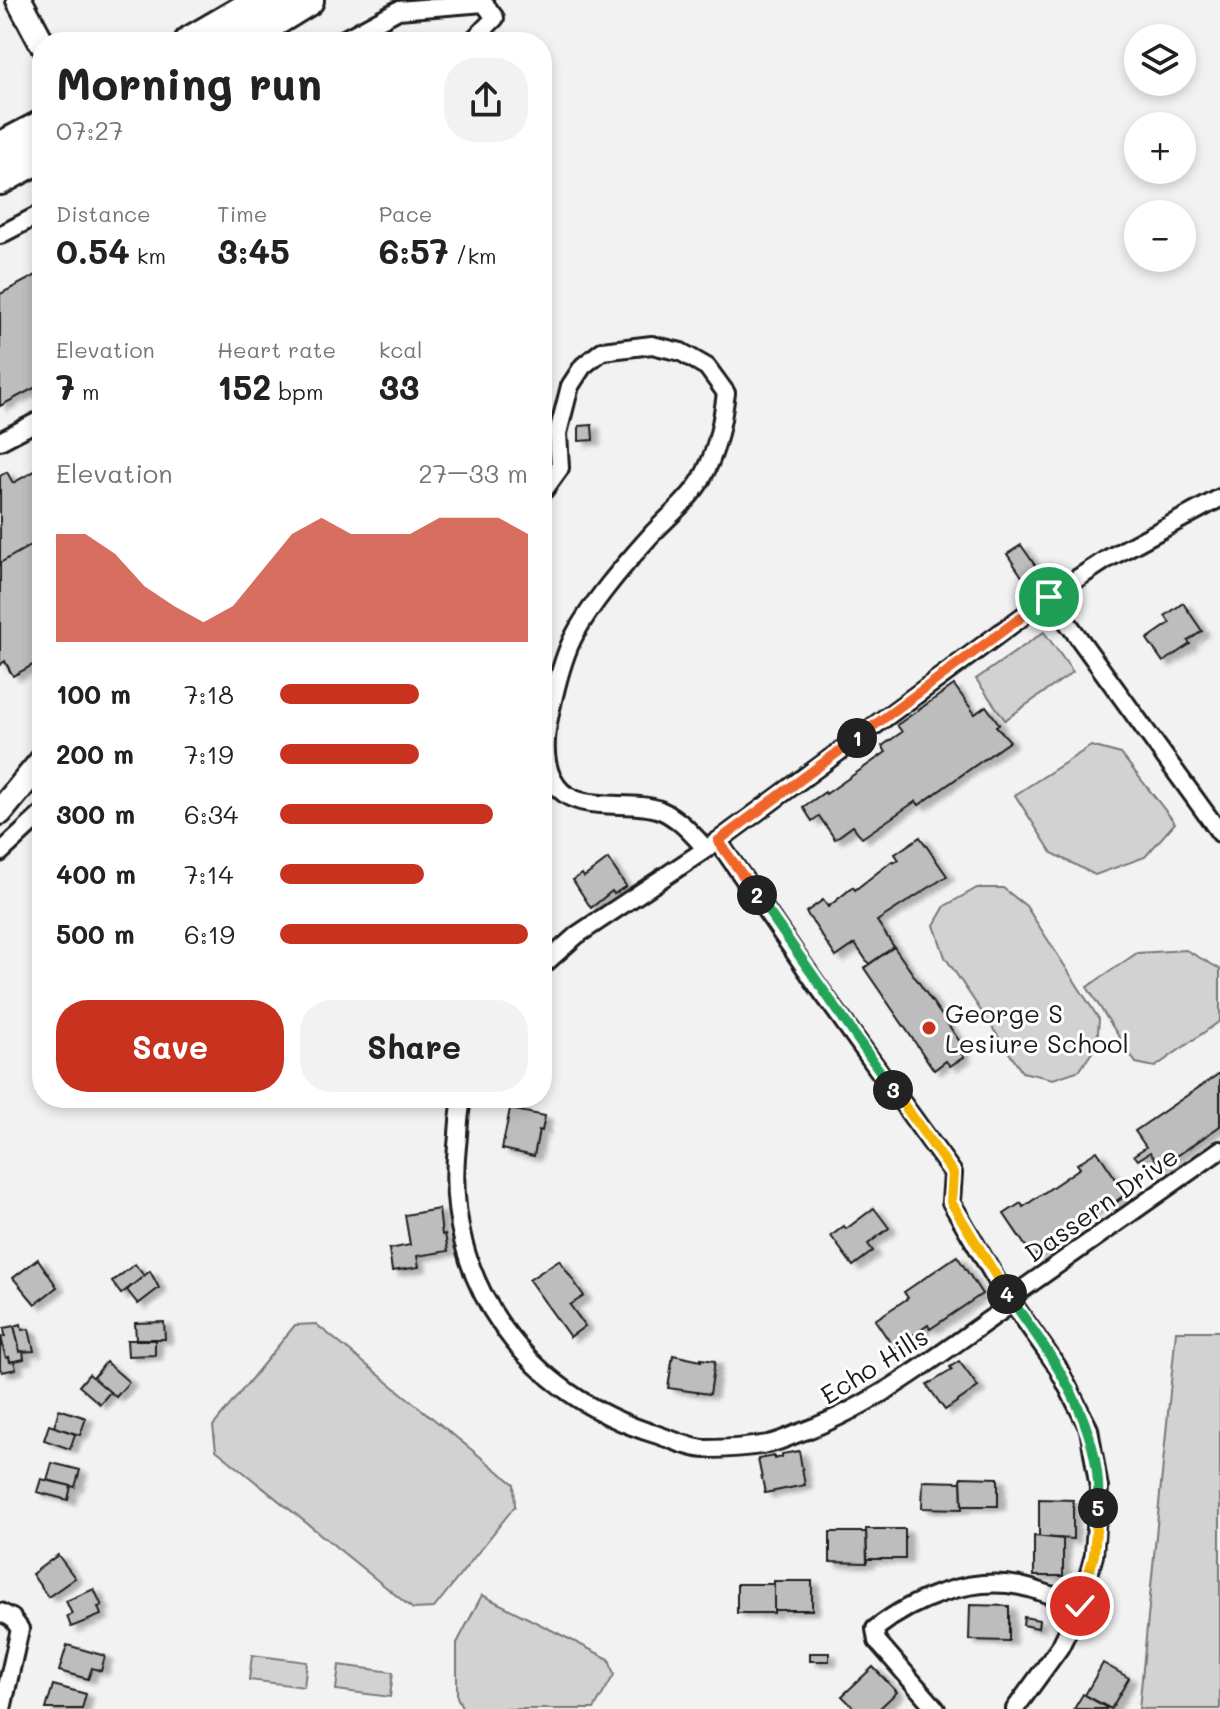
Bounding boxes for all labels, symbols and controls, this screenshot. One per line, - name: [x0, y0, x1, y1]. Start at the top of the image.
- map controls: [1124, 24, 1196, 272]
- button: layers: [1124, 24, 1196, 96]
- text: Morning run: [56, 54, 322, 111]
- button: share: [444, 58, 528, 142]
- button: +: [1124, 112, 1196, 184]
- text: 07:27: [56, 113, 124, 147]
- text: Distance: [56, 199, 151, 228]
- text: Time: [217, 199, 267, 228]
- text: Pace: [379, 199, 432, 228]
- button: −: [1124, 200, 1196, 272]
- text: 0.54: [56, 228, 130, 273]
- text: 3:45: [217, 228, 290, 273]
- text: 6:57: [379, 228, 449, 273]
- text: km: [130, 241, 166, 270]
- text: /km: [449, 241, 497, 270]
- text: Elevation: [56, 335, 155, 364]
- text: Heart rate: [217, 335, 336, 364]
- text: kcal: [379, 335, 423, 364]
- text: 7: [56, 364, 75, 409]
- text: 152: [217, 364, 271, 409]
- text: 33: [379, 364, 419, 409]
- text: m: [75, 377, 100, 406]
- text: bpm: [271, 377, 323, 406]
- text: Elevation: [56, 456, 173, 490]
- text: 27–33 m: [418, 456, 528, 490]
- pin: [1015, 563, 1083, 631]
- icon: arrive: [1027, 575, 1071, 619]
- text: 100 m: [56, 677, 131, 711]
- text: 7:18: [184, 677, 234, 711]
- pin: 1: [837, 718, 877, 758]
- text: 1: [852, 723, 862, 752]
- text: 200 m: [56, 737, 134, 771]
- text: 7:19: [184, 737, 234, 771]
- text: 300 m: [56, 797, 135, 831]
- text: 6:34: [184, 797, 238, 831]
- text: 400 m: [56, 857, 136, 891]
- text: 7:14: [184, 857, 233, 891]
- pin: 2: [737, 875, 777, 915]
- text: 2: [751, 880, 763, 909]
- text: 500 m: [56, 917, 135, 951]
- text: 6:19: [184, 917, 235, 951]
- place label: George S Lesiure School: [945, 996, 1129, 1060]
- button: Save: [56, 1000, 284, 1092]
- button: Share: [300, 1000, 528, 1092]
- marker: George S Lesiure School: [920, 1019, 938, 1037]
- pin: 3: [873, 1070, 913, 1110]
- text: 3: [886, 1075, 900, 1104]
- street label: Dassern Drive: [1018, 1138, 1184, 1270]
- pin: 4: [987, 1274, 1027, 1314]
- text: 4: [1000, 1279, 1014, 1308]
- street label: Echo Hills: [814, 1319, 934, 1411]
- pin: 5: [1078, 1488, 1118, 1528]
- text: 5: [1092, 1493, 1104, 1522]
- pin: [1046, 1572, 1114, 1640]
- icon: check: [1058, 1584, 1102, 1628]

